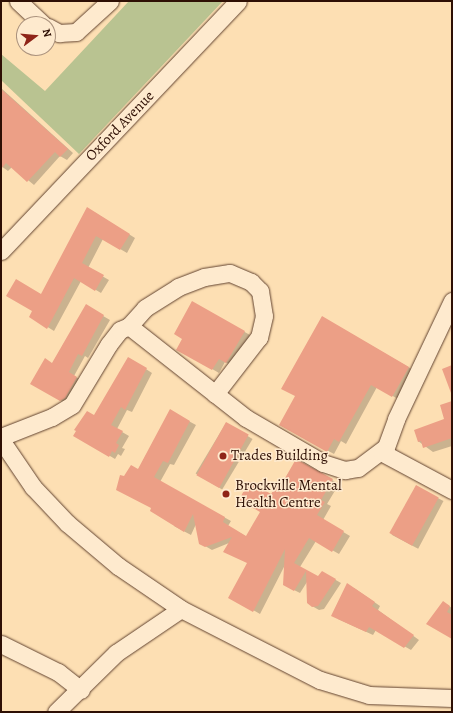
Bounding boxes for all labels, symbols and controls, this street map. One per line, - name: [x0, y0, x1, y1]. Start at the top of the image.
- north arrow: [16, 16, 56, 56]
- text: N: [39, 27, 55, 39]
- street label: Oxford Avenue: [82, 87, 158, 165]
- place label: Trades Building: [231, 447, 328, 465]
- marker: Trades Building: [218, 451, 228, 461]
- place label: Brockville Mental Health Centre: [235, 476, 342, 511]
- marker: Brockville Mental Health Centre: [220, 488, 232, 500]

